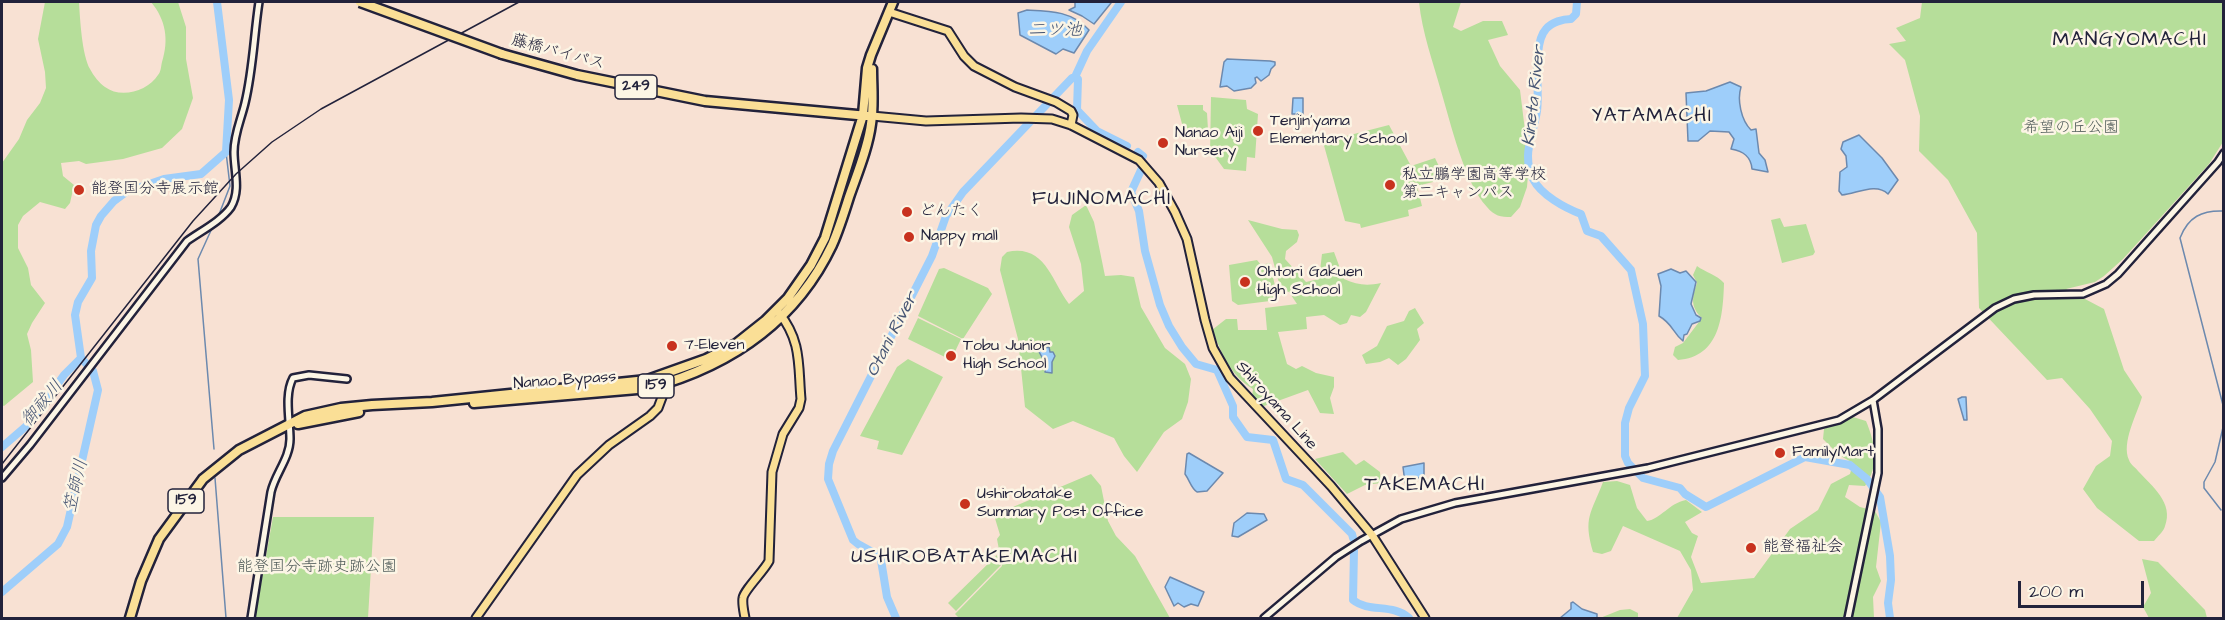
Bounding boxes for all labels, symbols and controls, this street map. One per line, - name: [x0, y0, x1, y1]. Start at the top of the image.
- water label: 二ツ池: [1028, 20, 1082, 42]
- district label: MANGYOMACHI: [2053, 29, 2207, 53]
- street label: 藤橋バイパス: [509, 31, 607, 75]
- water label: Kineta River: [1519, 45, 1551, 147]
- road number: 249: [615, 75, 657, 99]
- district label: YATAMACHI: [1592, 105, 1712, 129]
- place label: Tenjin'yama Elementary School: [1270, 112, 1407, 150]
- park label: 希望の丘公園: [2023, 119, 2119, 139]
- place label: Nanao Aiji Nursery: [1175, 124, 1243, 162]
- marker: Tenjin'yama Elementary School: [1251, 124, 1265, 138]
- marker: Nanao Aiji Nursery: [1156, 136, 1170, 150]
- place label: 私立鵬学園高等学校 第二キャンパス: [1402, 166, 1546, 204]
- marker: 私立鵬学園高等学校 第二キャンパス: [1383, 178, 1397, 192]
- place label: 能登国分寺展示館: [91, 180, 219, 200]
- marker: 能登国分寺展示館: [72, 183, 86, 197]
- district label: FUJINOMACHI: [1032, 188, 1172, 212]
- place label: どんたく: [919, 202, 983, 222]
- marker: どんたく: [900, 205, 914, 219]
- place label: Nappy mall: [921, 227, 998, 247]
- marker: Nappy mall: [902, 230, 916, 244]
- place label: Ohtori Gakuen High School: [1257, 263, 1363, 301]
- marker: Ohtori Gakuen High School: [1238, 275, 1252, 289]
- water label: Otani River: [862, 289, 924, 381]
- place label: 7-Eleven: [684, 336, 744, 356]
- place label: Tobu Junior High School: [963, 337, 1050, 375]
- marker: 7-Eleven: [665, 339, 679, 353]
- marker: Tobu Junior High School: [944, 349, 958, 363]
- street label: Shiroyama Line: [1231, 358, 1321, 454]
- street label: Nanao Bypass: [513, 368, 617, 394]
- road number: 159: [638, 374, 674, 398]
- water label: 御祓川: [17, 376, 69, 432]
- place label: FamilyMart: [1792, 443, 1874, 463]
- marker: FamilyMart: [1773, 446, 1787, 460]
- water label: 笠師川: [60, 457, 94, 515]
- district label: TAKEMACHI: [1364, 474, 1486, 498]
- place label: Ushirobatake Summary Post Office: [977, 485, 1144, 523]
- road number: 159: [168, 489, 204, 513]
- marker: Ushirobatake Summary Post Office: [958, 497, 972, 511]
- place label: 能登福祉会: [1763, 538, 1843, 558]
- marker: 能登福祉会: [1744, 541, 1758, 555]
- district label: USHIROBATAKEMACHI: [851, 546, 1079, 570]
- park label: 能登国分寺跡史跡公園: [237, 558, 397, 578]
- scale bar: [2021, 569, 2147, 607]
- text: 200 m: [2029, 579, 2083, 604]

